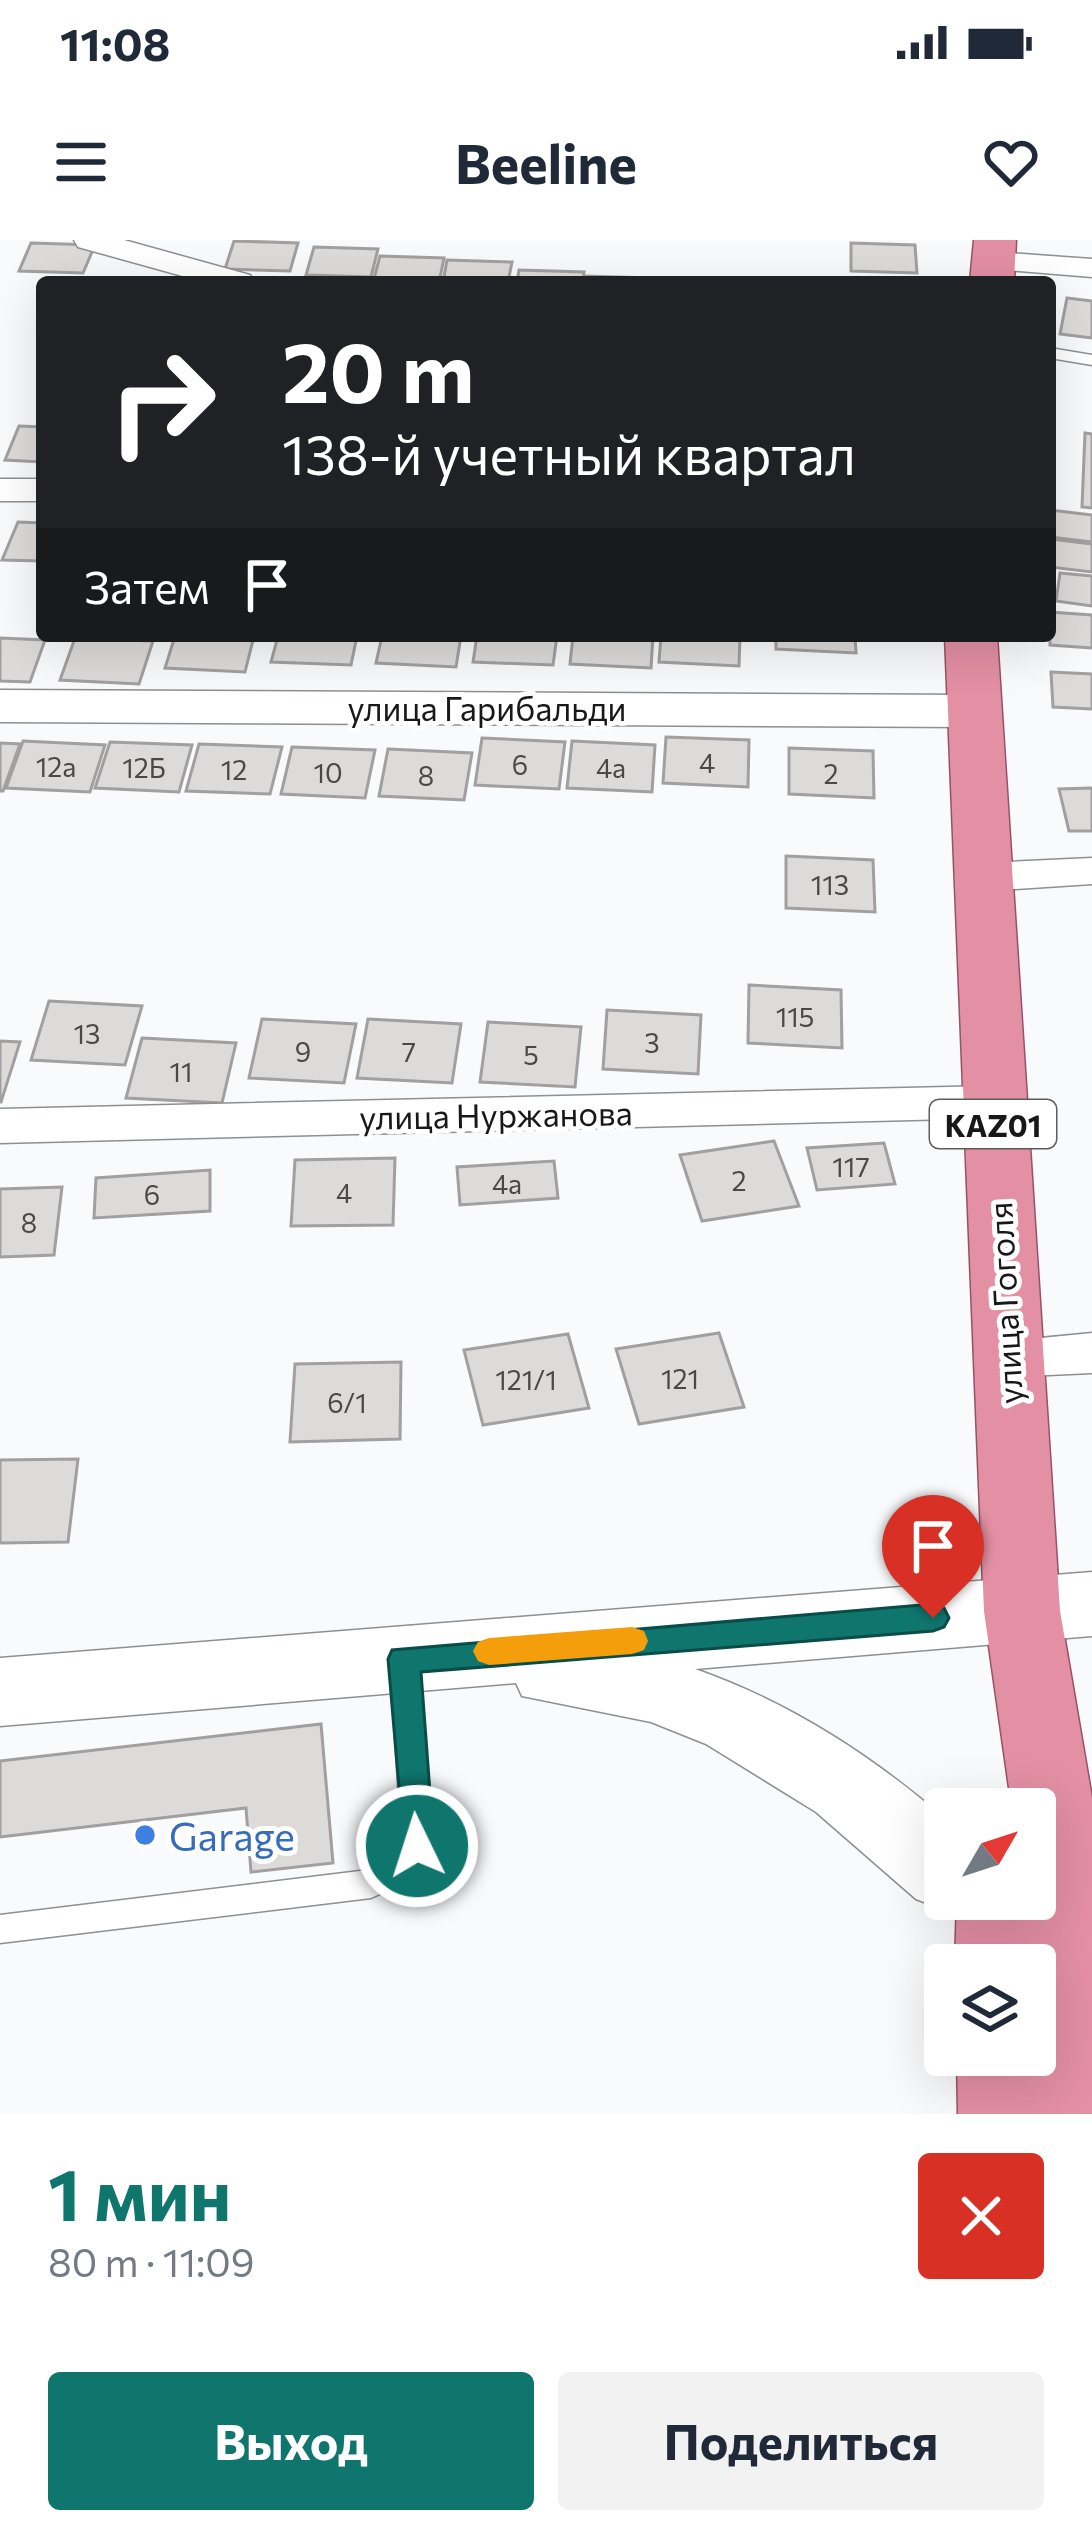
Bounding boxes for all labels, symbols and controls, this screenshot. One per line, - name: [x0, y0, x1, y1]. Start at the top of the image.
- text: 11:08: [60, 15, 170, 70]
- icon: menu: [48, 129, 114, 195]
- text: Beeline: [455, 129, 637, 195]
- icon: heart: [978, 129, 1044, 195]
- text: 20 m: [282, 318, 474, 420]
- icon: right: [84, 324, 240, 480]
- text: 138-й учетный квартал: [282, 420, 856, 486]
- icon: arrive: [234, 552, 300, 618]
- text: Затем: [84, 558, 210, 613]
- street label: улица Гарибальди: [347, 687, 627, 728]
- house number: 4: [699, 746, 715, 779]
- house number: 6: [512, 748, 528, 781]
- house number: 12а: [36, 750, 76, 783]
- house number: 12Б: [122, 751, 166, 784]
- house number: 4а: [596, 751, 626, 784]
- house number: 12: [221, 753, 247, 786]
- house number: 10: [313, 756, 343, 789]
- house number: 2: [824, 757, 838, 790]
- house number: 8: [418, 759, 434, 792]
- house number: 113: [811, 868, 849, 901]
- house number: 115: [776, 1000, 814, 1033]
- house number: 13: [74, 1017, 100, 1050]
- house number: 3: [644, 1026, 660, 1059]
- house number: 9: [295, 1035, 311, 1068]
- house number: 7: [402, 1035, 416, 1068]
- house number: 5: [523, 1038, 539, 1071]
- house number: 11: [169, 1055, 193, 1088]
- street label: улица Нуржанова: [359, 1091, 633, 1137]
- road number: KАZ01: [930, 1100, 1056, 1148]
- house number: 117: [832, 1150, 870, 1183]
- house number: 2: [732, 1164, 746, 1197]
- house number: 4а: [492, 1167, 522, 1200]
- house number: 4: [336, 1176, 352, 1209]
- house number: 6: [144, 1178, 160, 1211]
- street label: улица Гоголя: [978, 1201, 1030, 1405]
- house number: 8: [21, 1206, 37, 1239]
- house number: 121: [661, 1362, 699, 1395]
- house number: 121/1: [495, 1363, 557, 1396]
- house number: 6/1: [327, 1386, 367, 1419]
- pin: [882, 1495, 984, 1618]
- icon: arrive: [900, 1513, 966, 1579]
- position arrow: [354, 1783, 480, 1909]
- north arrow: [924, 1788, 1056, 1920]
- map controls: [924, 1788, 1056, 2076]
- place label: Garage: [169, 1811, 295, 1859]
- marker: Garage: [132, 1822, 158, 1848]
- button: layers: [924, 1944, 1056, 2076]
- text: 1 мин: [48, 2148, 231, 2236]
- button: close: [918, 2153, 1044, 2279]
- text: 80 m · 11:09: [48, 2237, 254, 2285]
- button: Выход: [48, 2372, 534, 2510]
- button: Поделиться: [558, 2372, 1044, 2510]

